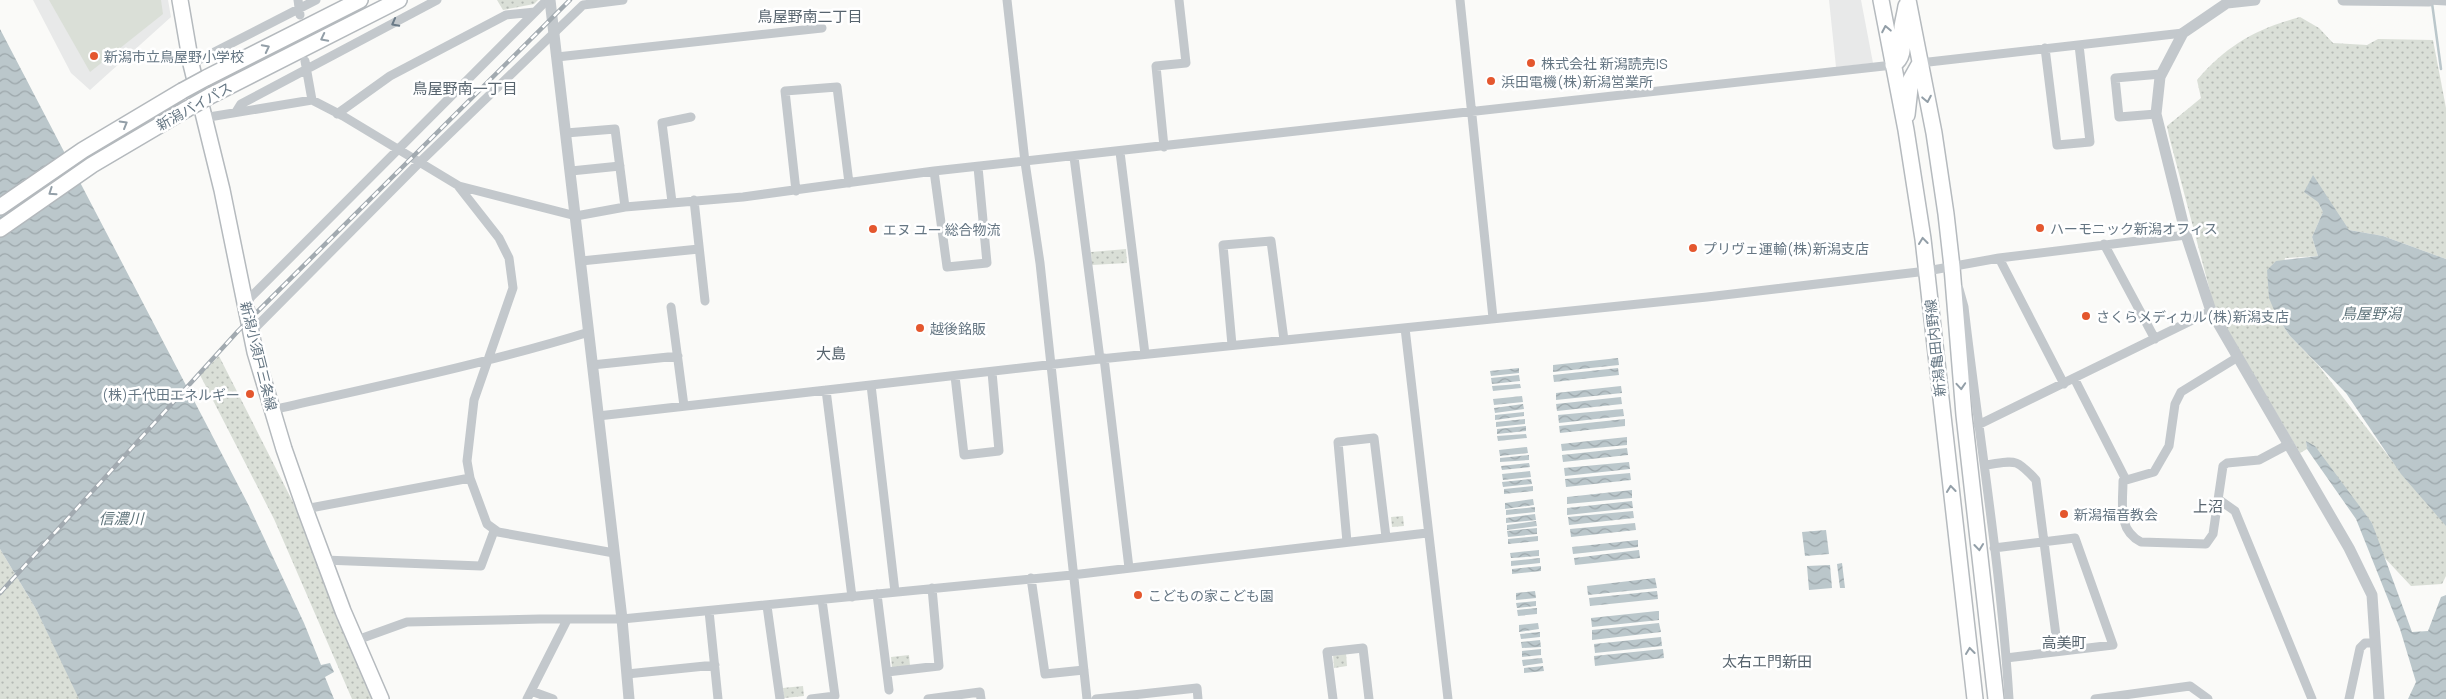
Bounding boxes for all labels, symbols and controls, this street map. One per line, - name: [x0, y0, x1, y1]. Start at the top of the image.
- district label: 鳥屋野南二丁目: [757, 6, 863, 27]
- one-way arrow: [391, 17, 400, 27]
- one-way arrow: [1881, 25, 1892, 33]
- one-way arrow: [321, 32, 330, 42]
- one-way arrow: [260, 44, 269, 54]
- place label: 新潟市立鳥屋野小学校: [104, 47, 244, 66]
- marker: 新潟市立鳥屋野小学校: [88, 50, 100, 62]
- place label: 株式会社 新潟読売IS: [1541, 54, 1668, 73]
- marker: 株式会社 新潟読売IS: [1525, 57, 1537, 69]
- place label: 浜田電機(株)新潟営業所: [1501, 72, 1653, 91]
- marker: 浜田電機(株)新潟営業所: [1485, 75, 1497, 87]
- street label: 新潟バイパス: [153, 77, 235, 135]
- district label: 鳥屋野南一丁目: [412, 78, 518, 99]
- one-way arrow: [1922, 95, 1932, 104]
- one-way arrow: [119, 121, 128, 131]
- one-way arrow: [48, 185, 57, 195]
- place label: ハーモニック新潟オフィス: [2050, 219, 2218, 238]
- place label: エヌ ユー 総合物流: [883, 220, 1001, 239]
- marker: ハーモニック新潟オフィス: [2034, 222, 2046, 234]
- marker: エヌ ユー 総合物流: [867, 223, 879, 235]
- one-way arrow: [1918, 236, 1929, 244]
- place label: プリヴェ運輸(株)新潟支店: [1703, 239, 1869, 258]
- marker: プリヴェ運輸(株)新潟支店: [1687, 242, 1699, 254]
- street label: 新潟亀田内野線: [1920, 298, 1950, 398]
- street label: 新潟小須戸三条線: [236, 299, 282, 413]
- water label: 鳥屋野潟: [2341, 303, 2403, 324]
- place label: さくらメディカル(株)新潟支店: [2096, 307, 2289, 326]
- marker: さくらメディカル(株)新潟支店: [2080, 310, 2092, 322]
- place label: 越後銘販: [930, 319, 986, 338]
- marker: 越後銘販: [914, 322, 926, 334]
- district label: 大島: [816, 343, 846, 364]
- one-way arrow: [1956, 382, 1967, 390]
- place label: (株)千代田エネルギー: [102, 385, 240, 404]
- marker: (株)千代田エネルギー: [244, 388, 256, 400]
- one-way arrow: [1946, 485, 1957, 493]
- district label: 上沼: [2193, 496, 2223, 517]
- place label: 新潟福音教会: [2074, 505, 2158, 524]
- water label: 信濃川: [98, 508, 145, 529]
- marker: 新潟福音教会: [2058, 508, 2070, 520]
- one-way arrow: [1973, 543, 1984, 551]
- place label: こどもの家こども園: [1148, 586, 1274, 605]
- marker: こどもの家こども園: [1132, 589, 1144, 601]
- district label: 高美町: [2041, 632, 2087, 653]
- one-way arrow: [1965, 646, 1976, 654]
- district label: 太右エ門新田: [1722, 651, 1812, 672]

